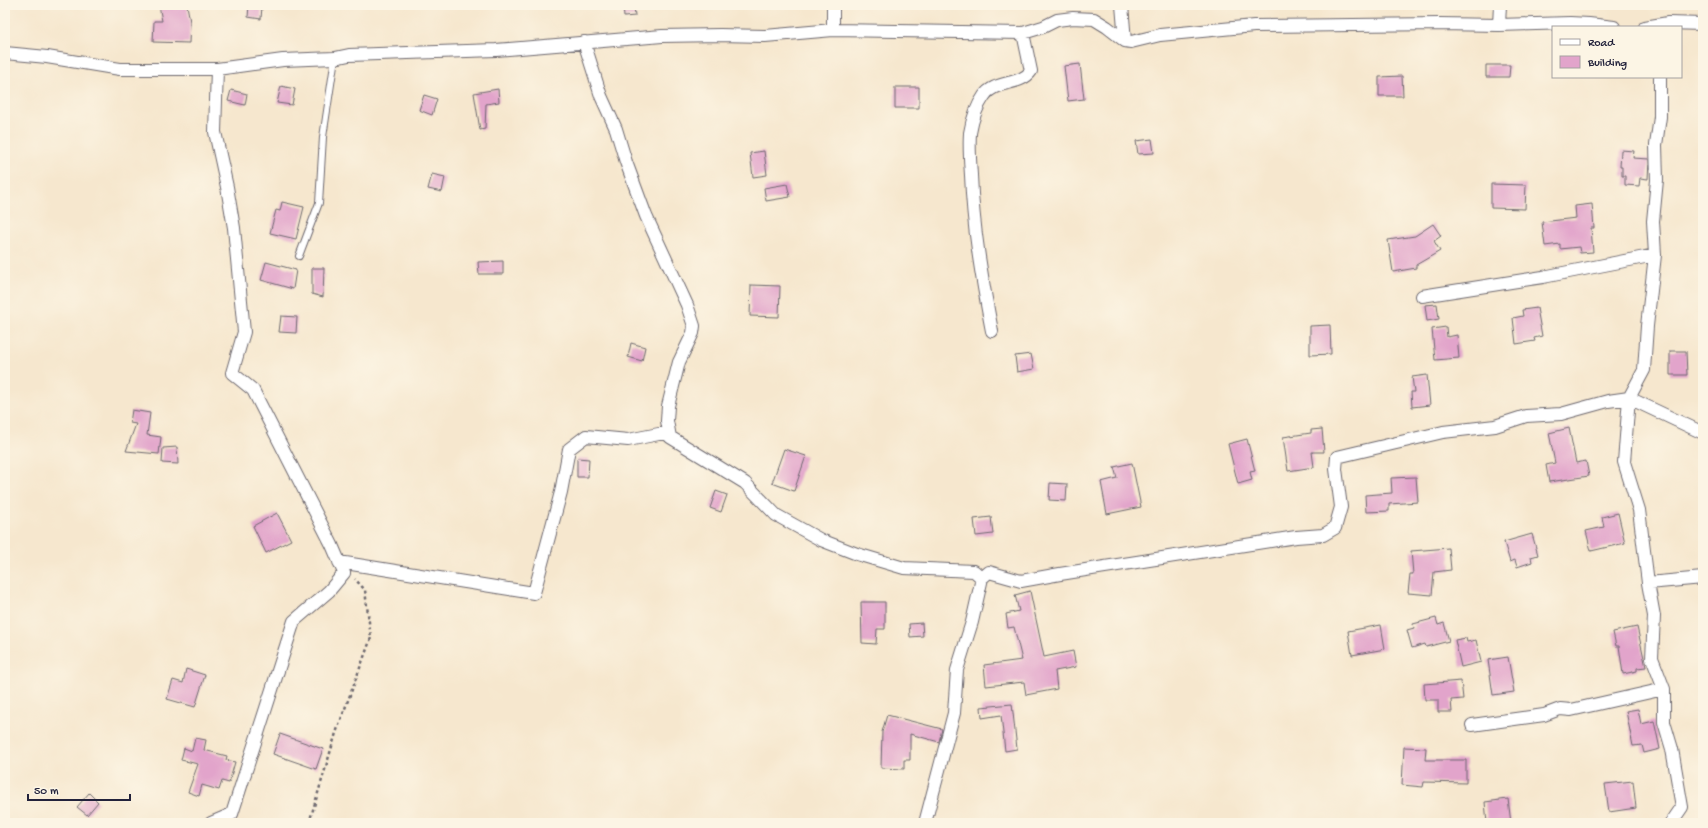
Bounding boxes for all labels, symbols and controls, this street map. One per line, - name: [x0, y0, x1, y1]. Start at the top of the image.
- legend: [1552, 26, 1682, 78]
- text: Road: [1588, 37, 1615, 51]
- text: Building: [1587, 57, 1627, 71]
- scale bar: [28, 776, 130, 802]
- text: 50 m: [34, 785, 59, 799]

